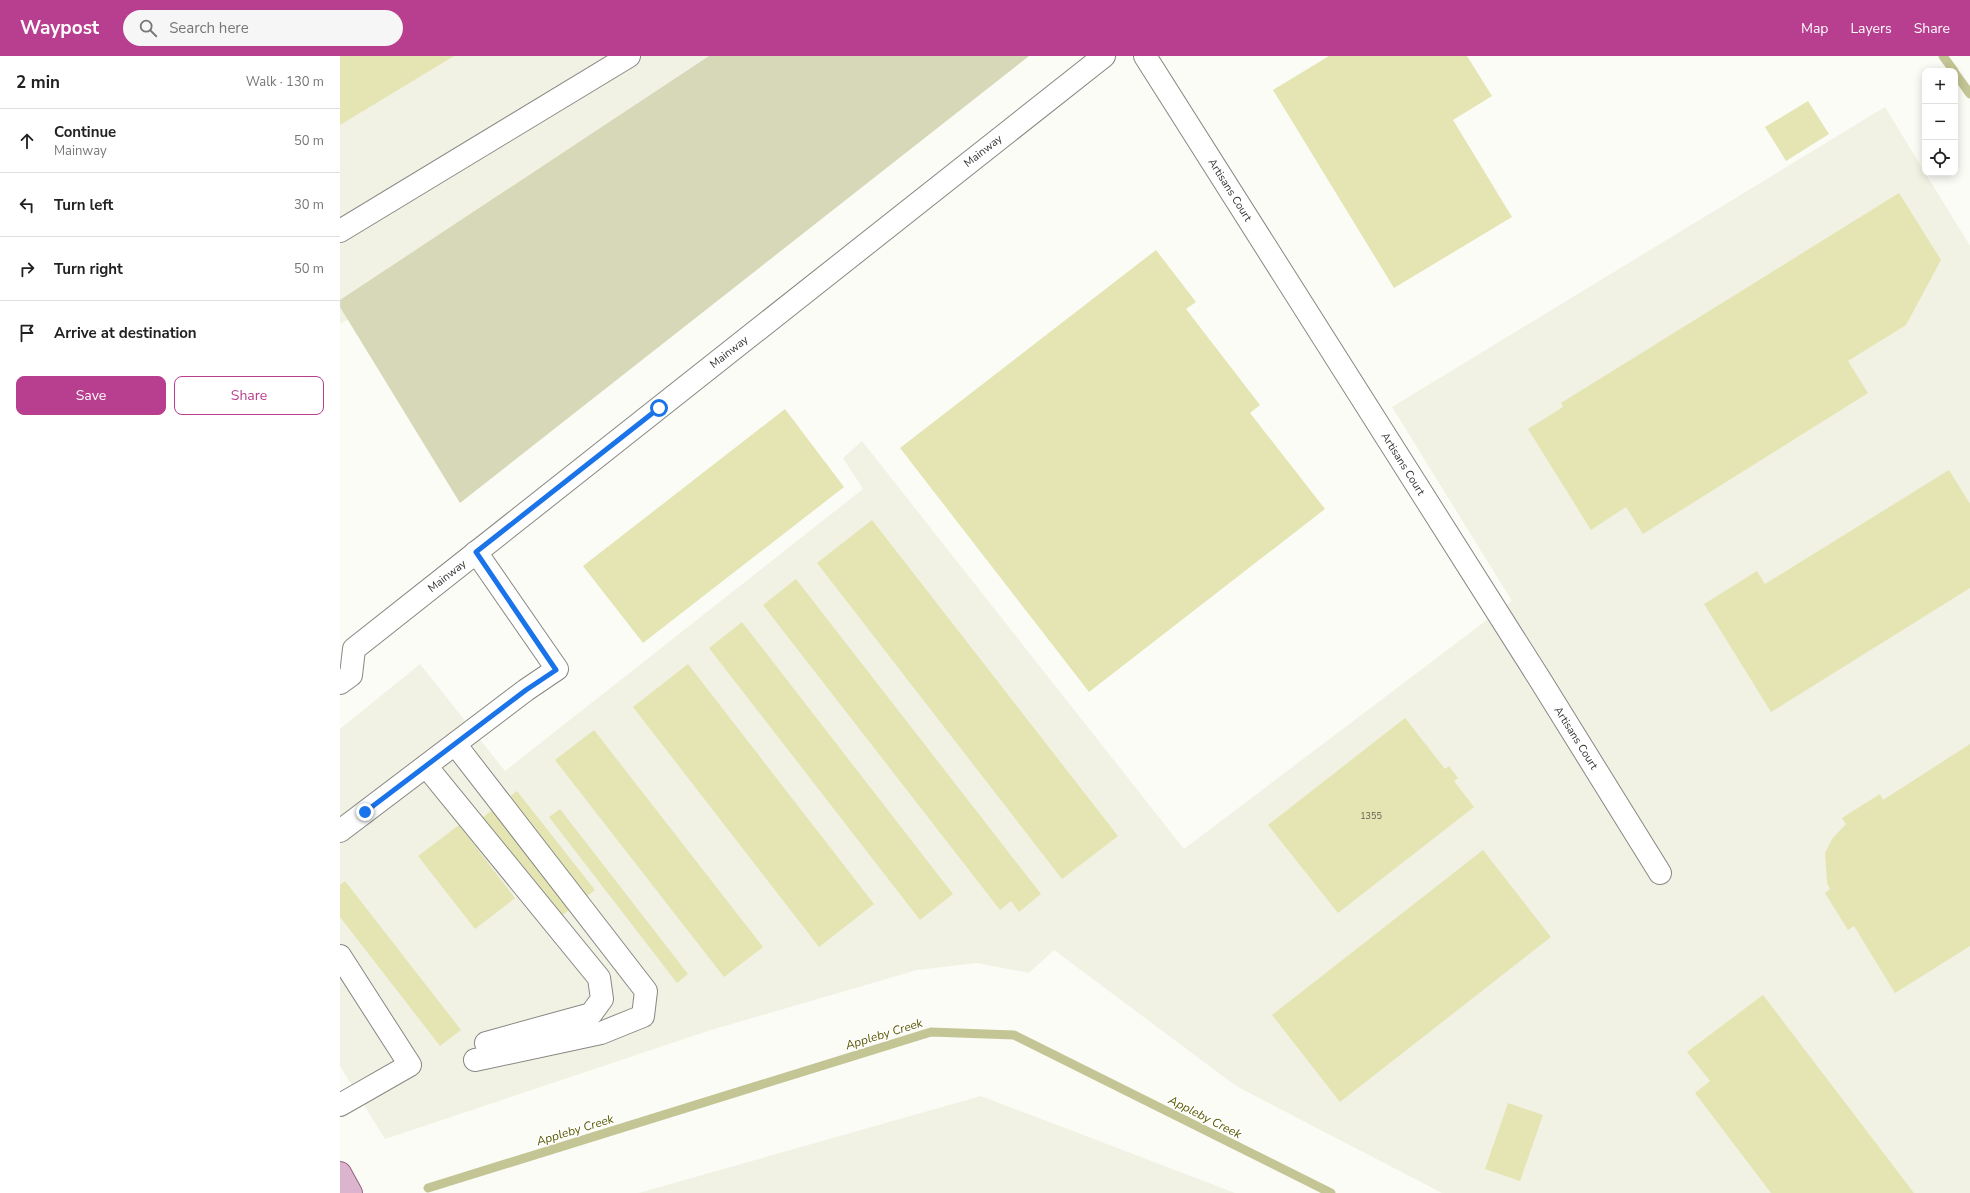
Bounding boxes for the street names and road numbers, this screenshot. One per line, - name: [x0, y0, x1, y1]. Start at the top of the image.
- street label: Mainway: [961, 131, 1005, 171]
- street label: Artisans Court: [1205, 156, 1255, 224]
- street label: Mainway: [707, 332, 751, 372]
- street label: Artisans Court: [1378, 430, 1428, 498]
- street label: Mainway: [425, 556, 469, 596]
- street label: Artisans Court: [1551, 704, 1601, 772]

